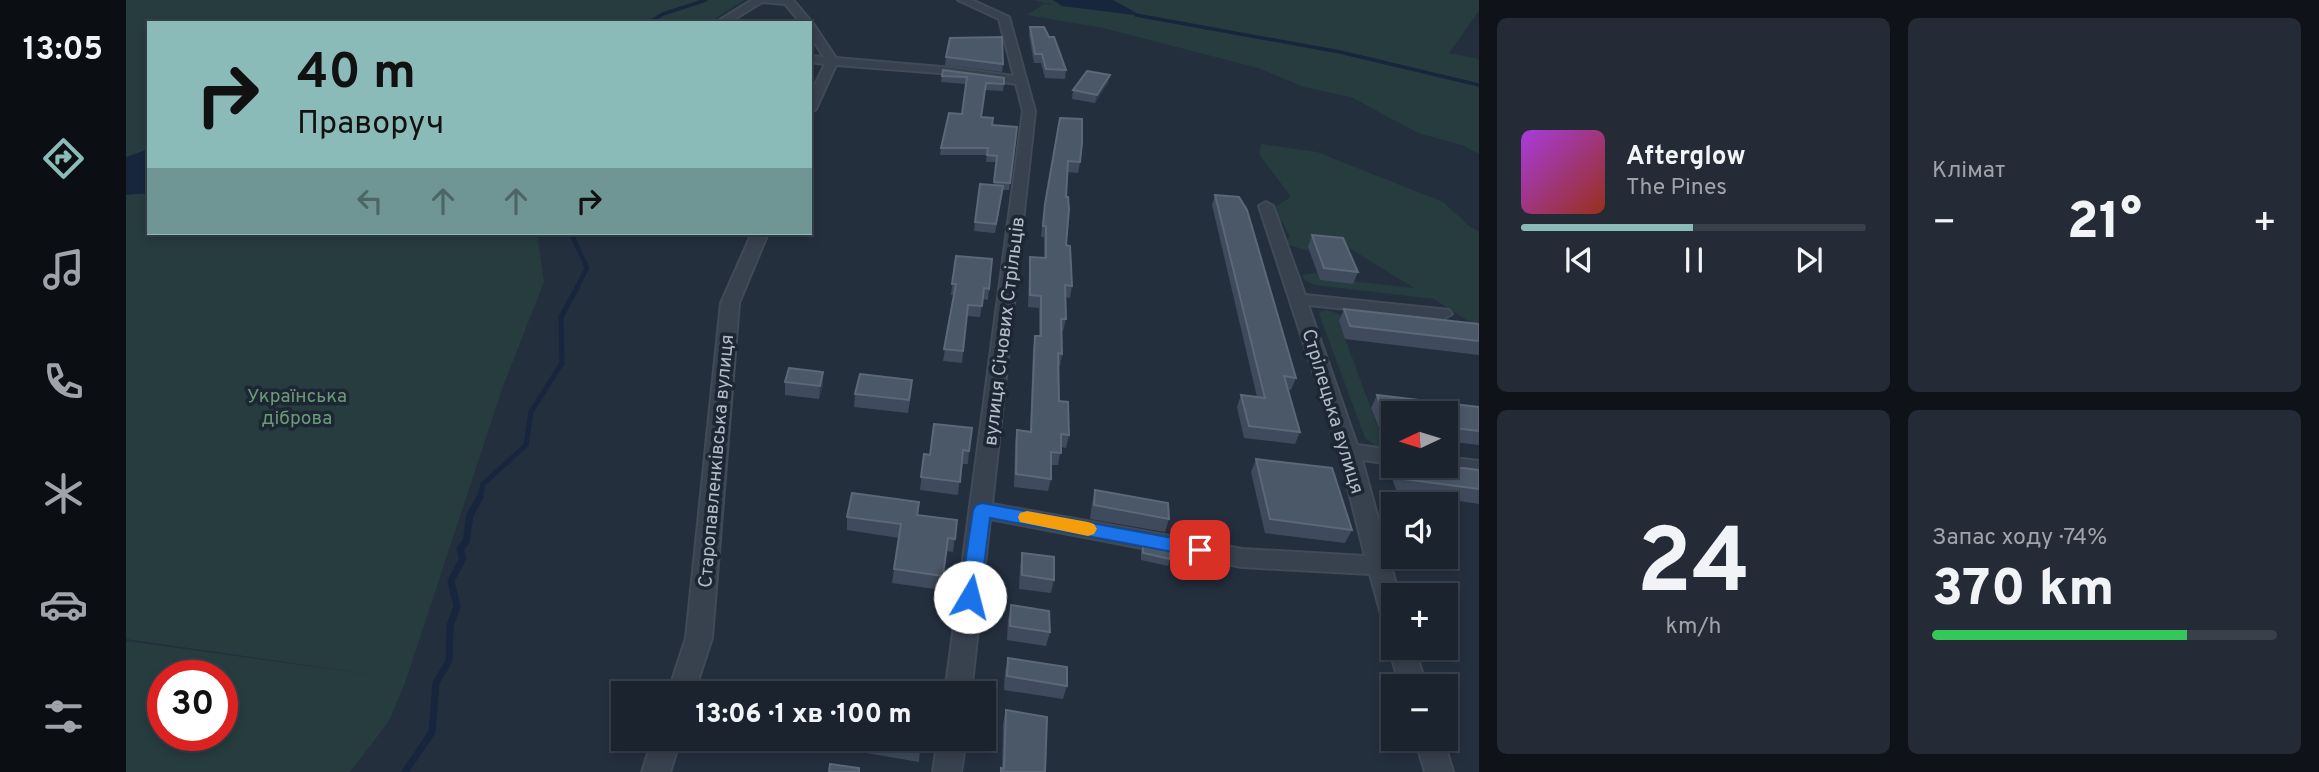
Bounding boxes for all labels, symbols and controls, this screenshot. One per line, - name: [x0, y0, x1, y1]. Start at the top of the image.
- text: 13:05: [23, 31, 103, 71]
- text: 40 m: [297, 44, 416, 106]
- icon: right: [182, 49, 273, 140]
- text: Праворуч: [297, 105, 444, 145]
- icon: directions: [39, 134, 88, 183]
- text: Afterglow: [1626, 141, 1746, 174]
- text: Клімат: [1932, 157, 2005, 186]
- text: The Pines: [1626, 174, 1727, 203]
- icon: left: [351, 182, 389, 220]
- icon: ahead: [424, 182, 462, 220]
- icon: ahead: [497, 182, 535, 220]
- icon: right: [570, 182, 608, 220]
- text: 21°: [2067, 191, 2142, 257]
- text: −: [1932, 200, 1957, 249]
- text: +: [2252, 200, 2277, 249]
- street label: вулиця Січових Стрільців: [979, 215, 1031, 447]
- icon: previous: [1560, 241, 1598, 279]
- icon: pause: [1675, 241, 1713, 279]
- icon: next: [1790, 241, 1828, 279]
- icon: music: [39, 245, 88, 294]
- street label: Стрілецька вулиця: [1296, 326, 1369, 497]
- street label: Старопавленківська вулиця: [694, 333, 740, 589]
- icon: phone: [39, 357, 88, 406]
- park label: Українська діброва: [247, 385, 347, 431]
- north arrow: [1381, 401, 1458, 478]
- map controls: [1381, 401, 1458, 751]
- icon: climate: [39, 469, 88, 518]
- button: sound: [1381, 492, 1458, 569]
- text: 24: [1636, 510, 1751, 625]
- pin: [1170, 520, 1230, 580]
- text: Запас ходу · 74%: [1932, 524, 2107, 553]
- icon: arrive: [1181, 531, 1219, 569]
- text: 370 km: [1932, 558, 2114, 624]
- position arrow: [933, 560, 1007, 634]
- icon: car: [39, 580, 88, 629]
- button: +: [1381, 583, 1458, 660]
- text: km/h: [1666, 613, 1721, 642]
- speed limit sign: 30: [147, 660, 238, 751]
- button: −: [1381, 674, 1458, 751]
- icon: filters: [39, 692, 88, 741]
- text: 13:06 · 1 хв · 100 m: [695, 699, 912, 732]

